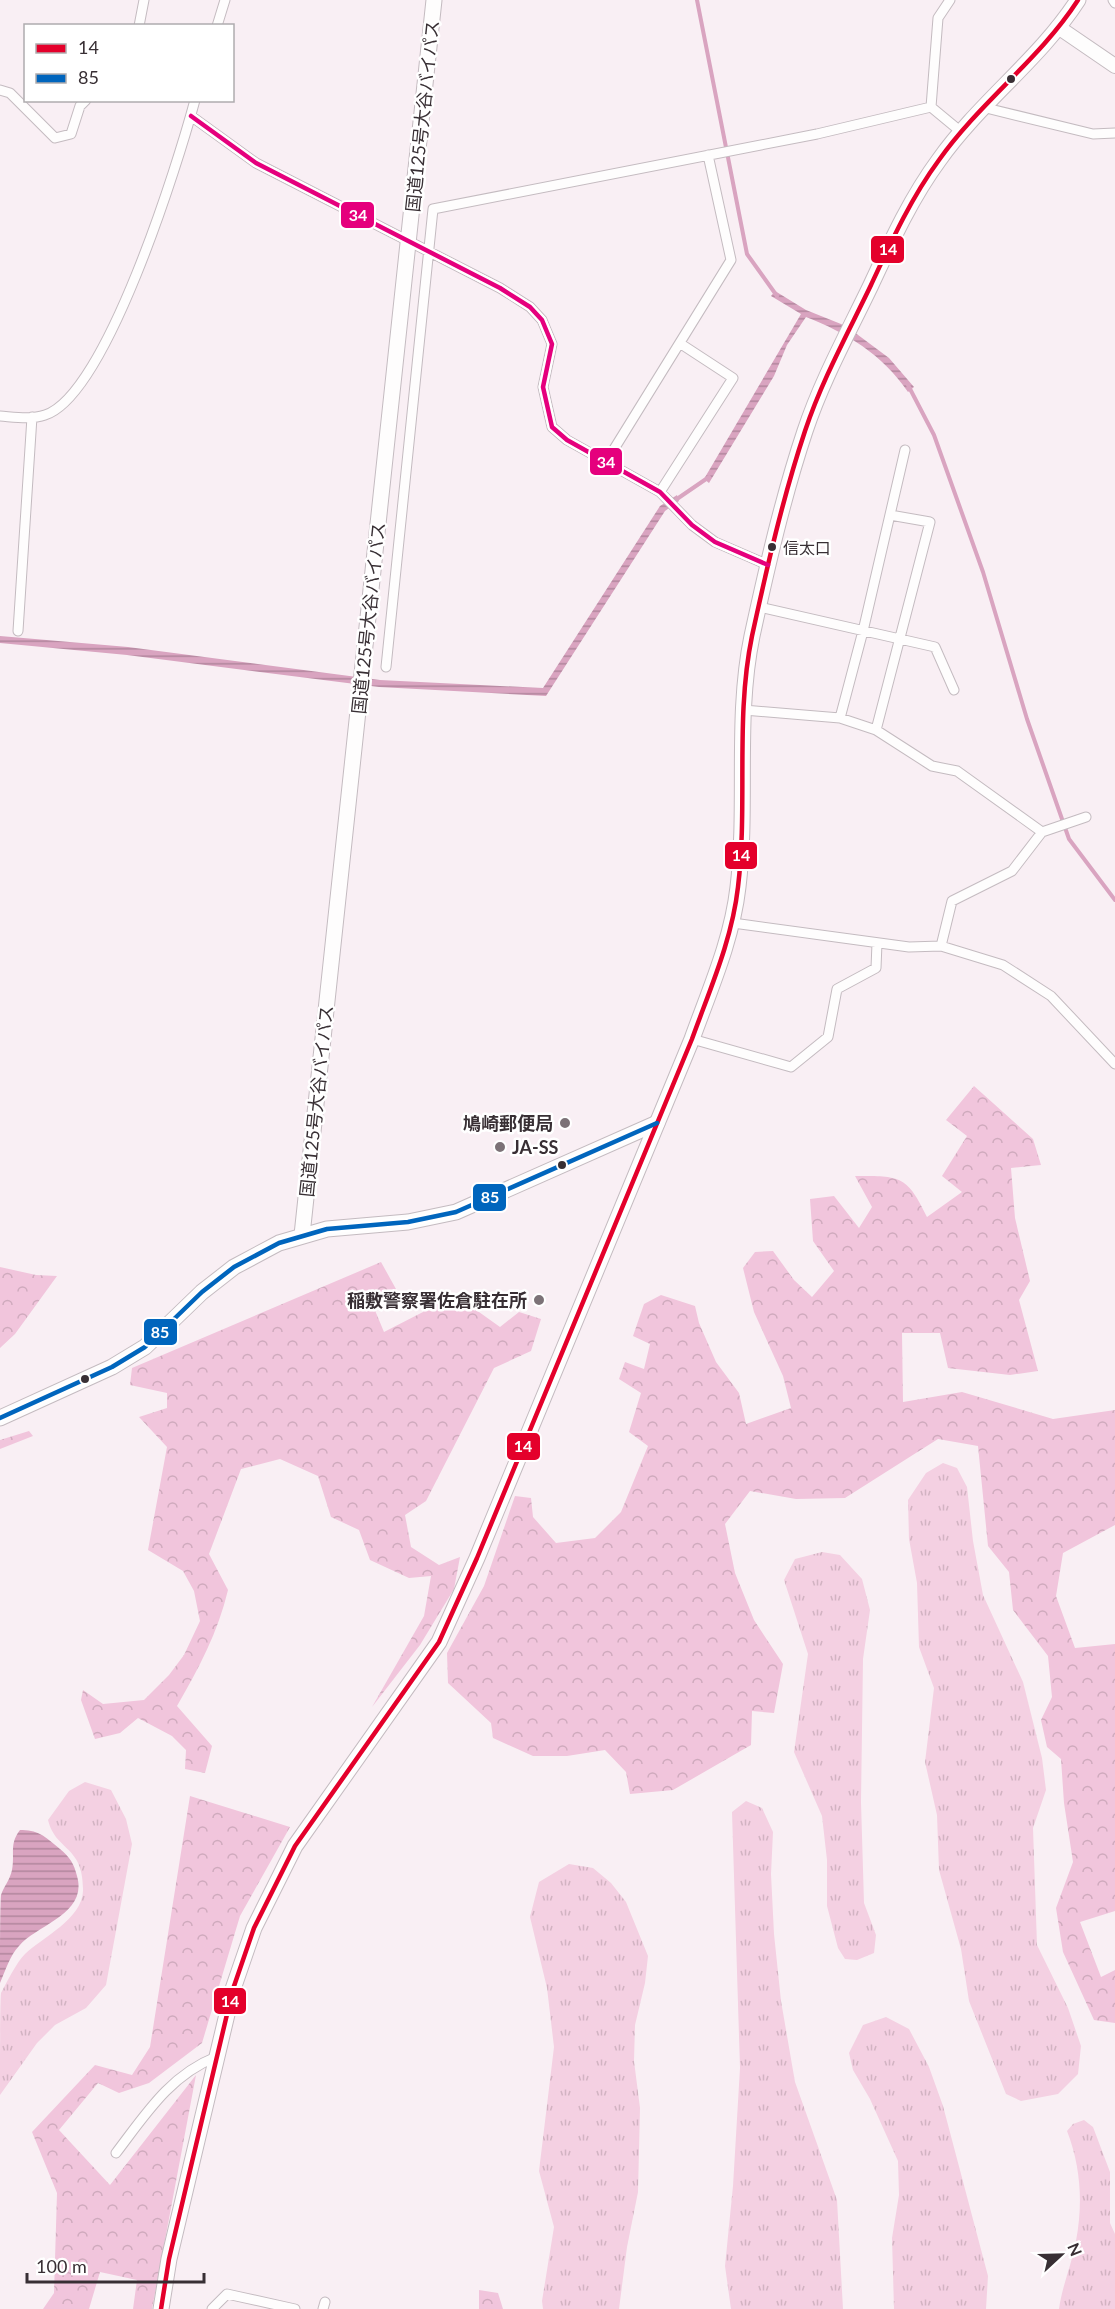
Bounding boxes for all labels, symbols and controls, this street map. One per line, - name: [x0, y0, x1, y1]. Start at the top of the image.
- street label: 国道125号大谷バイパス: [401, 19, 443, 213]
- legend: [24, 24, 234, 102]
- text: 14: [78, 36, 99, 58]
- text: 85: [78, 66, 99, 88]
- unlabelled marker: [1005, 73, 1017, 85]
- line badge: 34: [340, 201, 375, 229]
- text: 34: [349, 205, 367, 224]
- line badge: 14: [870, 235, 905, 264]
- text: 14: [879, 239, 897, 258]
- line badge: 34: [589, 447, 623, 476]
- text: 34: [597, 452, 615, 471]
- street label: 国道125号大谷バイパス: [347, 521, 389, 715]
- place label: 信太口: [783, 538, 831, 557]
- marker: 信太口: [766, 541, 778, 553]
- line badge: 14: [724, 841, 758, 870]
- text: 14: [732, 845, 750, 864]
- street label: 国道125号大谷バイパス: [295, 1004, 337, 1198]
- place label: 鳩崎郵便局: [463, 1112, 553, 1134]
- marker: 鳩崎郵便局: [558, 1116, 572, 1130]
- place label: JA-SS: [512, 1136, 559, 1158]
- marker: JA-SS: [493, 1140, 507, 1154]
- unlabelled marker: [556, 1159, 568, 1171]
- line badge: 85: [472, 1183, 507, 1212]
- text: 85: [481, 1187, 499, 1206]
- place label: 稲敷警察署佐倉駐在所: [347, 1289, 527, 1311]
- marker: 稲敷警察署佐倉駐在所: [532, 1293, 546, 1307]
- line badge: 85: [143, 1318, 178, 1346]
- text: 85: [151, 1322, 169, 1341]
- unlabelled marker: [79, 1373, 91, 1385]
- line badge: 14: [506, 1432, 541, 1461]
- text: 14: [514, 1436, 532, 1455]
- line badge: 14: [213, 1987, 247, 2015]
- text: 14: [221, 1991, 239, 2010]
- north arrow: [1031, 2225, 1091, 2285]
- text: N: [1064, 2240, 1086, 2258]
- scale bar: [27, 2246, 204, 2284]
- text: 100 m: [36, 2255, 87, 2277]

